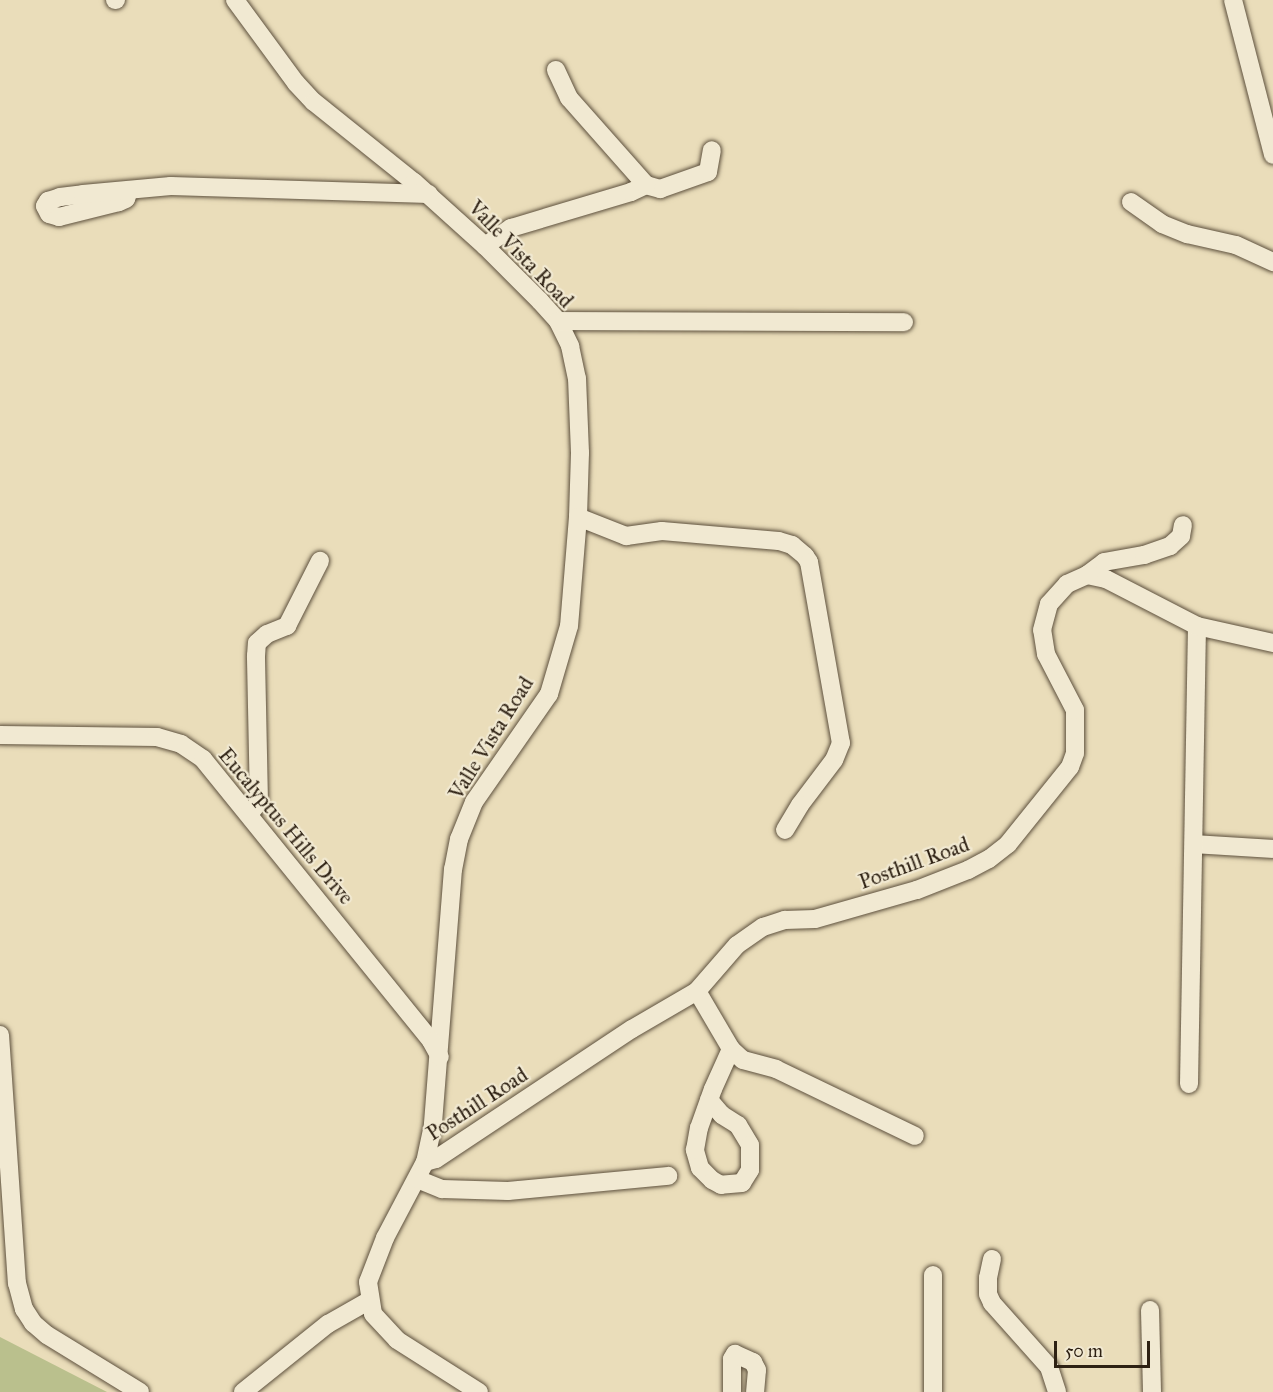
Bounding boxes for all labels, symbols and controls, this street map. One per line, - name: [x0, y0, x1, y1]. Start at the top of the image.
- street label: Valle Vista Road: [463, 195, 579, 313]
- street label: Valle Vista Road: [443, 672, 539, 804]
- street label: Eucalyptus Hills Drive: [213, 743, 359, 909]
- street label: Posthill Road: [855, 831, 973, 895]
- street label: Posthill Road: [422, 1062, 532, 1146]
- scale bar: [1057, 1329, 1153, 1367]
- text: 50 m: [1065, 1340, 1103, 1362]

